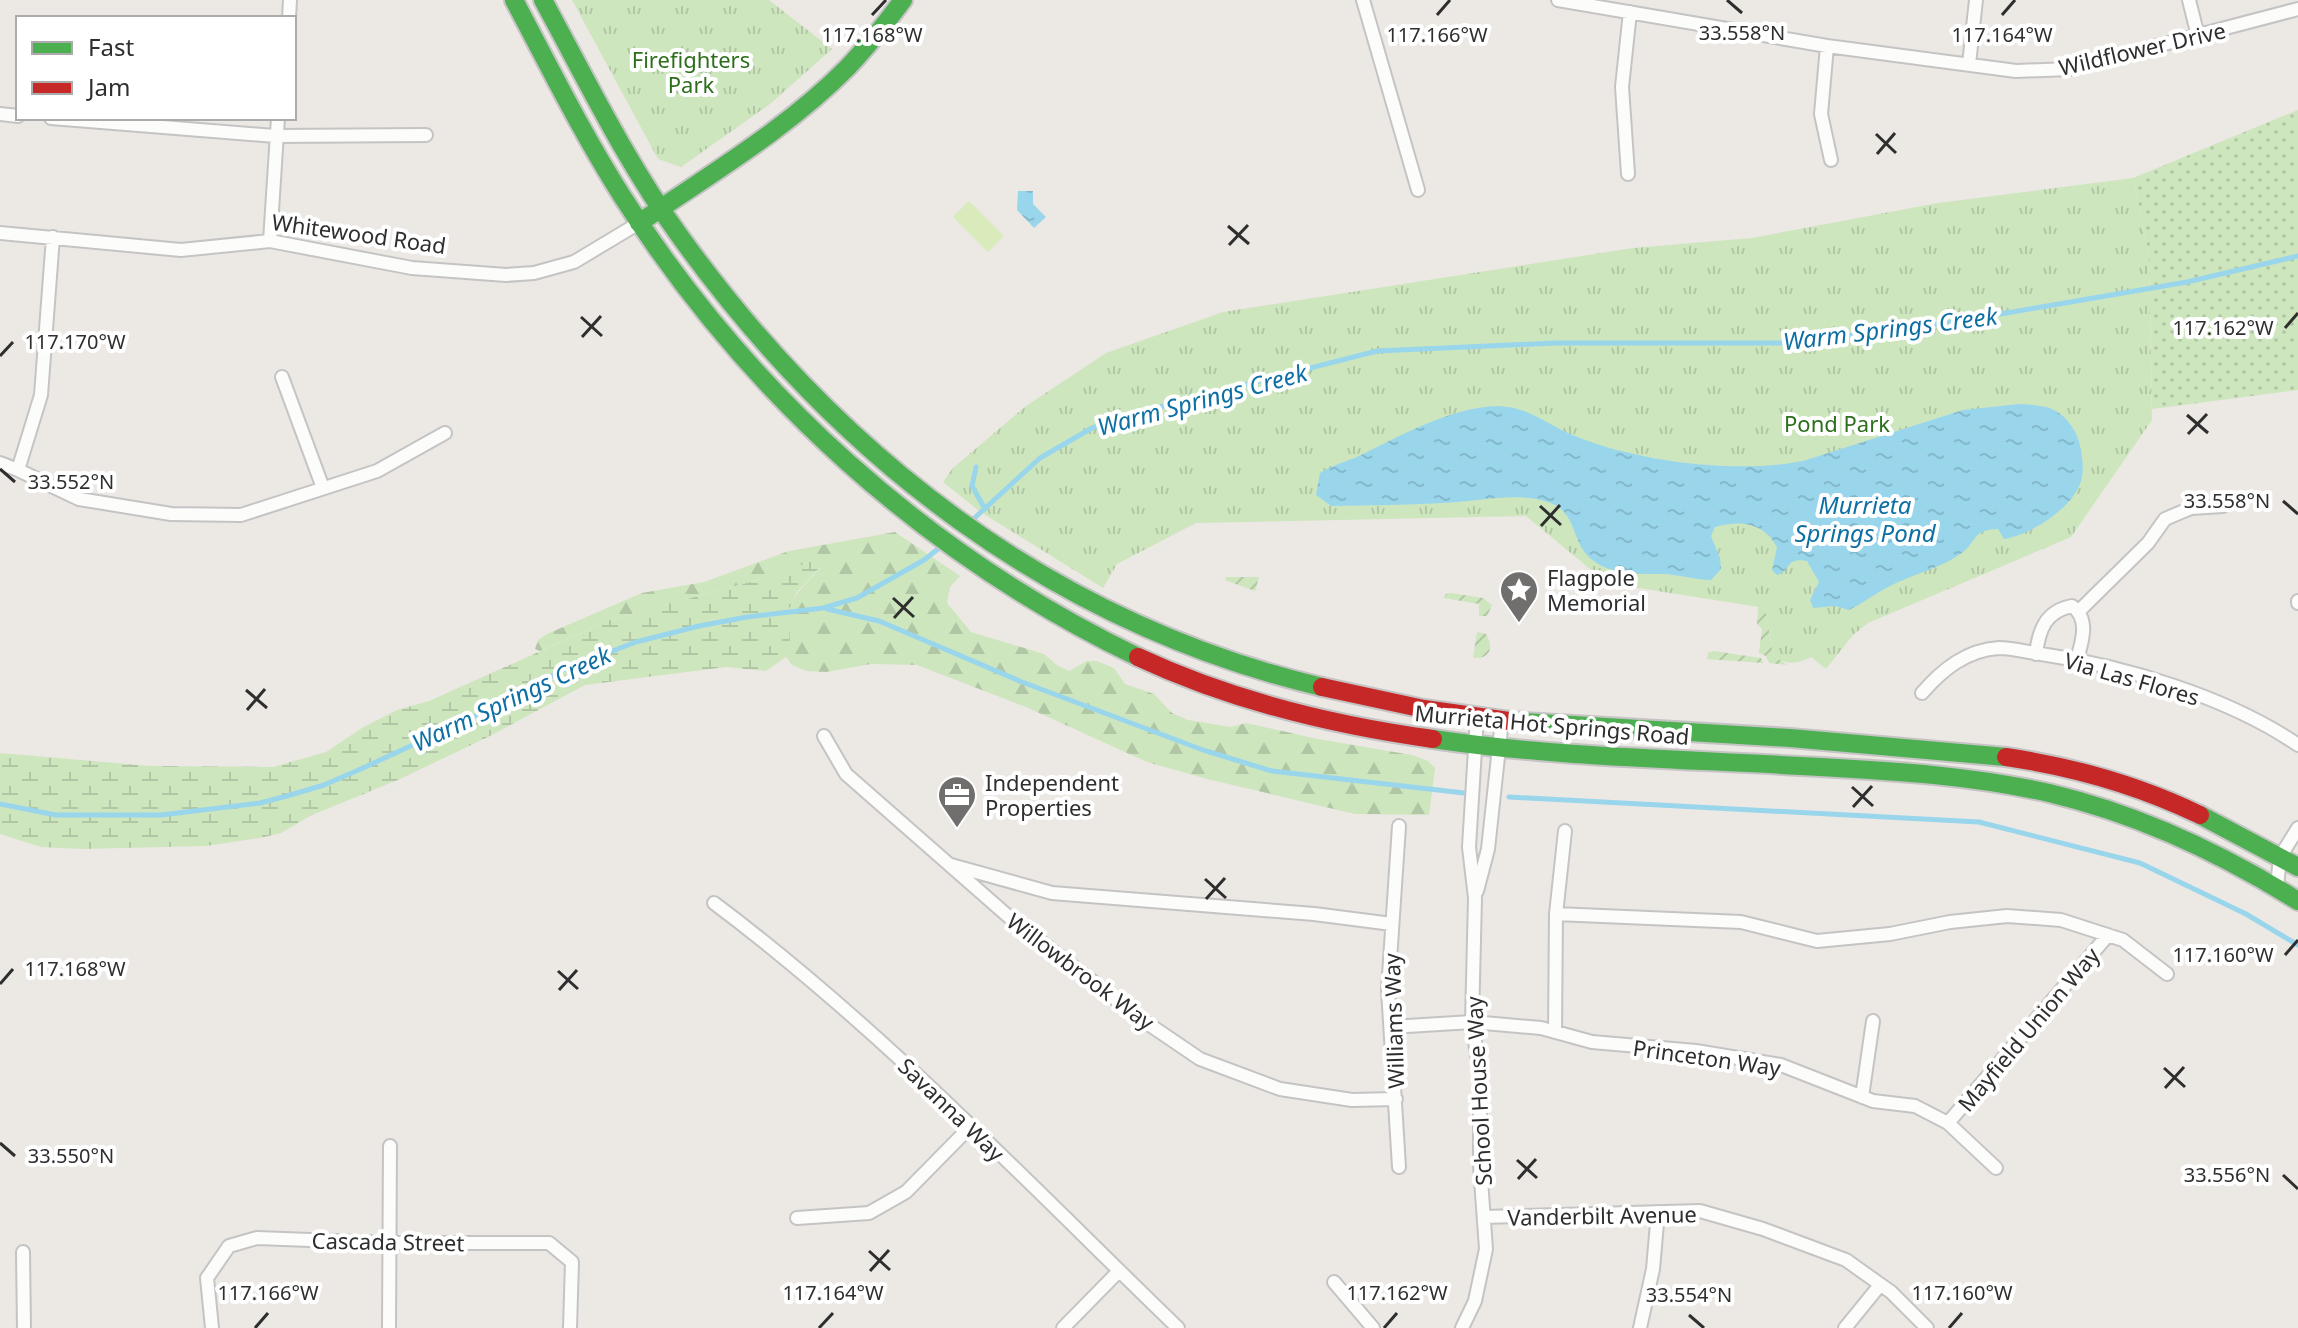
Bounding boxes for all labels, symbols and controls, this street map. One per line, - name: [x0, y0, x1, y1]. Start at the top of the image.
- street label: Wildflower Drive: [2056, 14, 2228, 82]
- legend: [16, 16, 296, 120]
- text: 33.558°N: [1699, 19, 1785, 46]
- text: 117.168°W: [821, 21, 923, 48]
- text: 117.166°W: [1386, 21, 1488, 48]
- text: 117.164°W: [1951, 21, 2053, 48]
- text: Fast: [88, 30, 134, 63]
- park label: Firefighters Park: [632, 44, 750, 99]
- text: Jam: [86, 70, 130, 103]
- street label: Whitewood Road: [270, 206, 448, 260]
- water label: Warm Springs Creek: [1781, 298, 2000, 358]
- text: 117.162°W: [2172, 314, 2274, 341]
- text: 117.170°W: [24, 328, 126, 355]
- water label: Warm Springs Creek: [1094, 355, 1311, 443]
- park label: Pond Park: [1784, 408, 1890, 438]
- text: 33.552°N: [28, 468, 114, 495]
- text: 33.558°N: [2184, 487, 2270, 514]
- water label: Murrieta Springs Pond: [1794, 488, 1937, 549]
- place label: Flagpole Memorial: [1547, 562, 1646, 617]
- place icon: Flagpole Memorial: [1498, 569, 1540, 624]
- water label: Warm Springs Creek: [406, 637, 617, 759]
- street label: Via Las Flores: [2061, 644, 2203, 712]
- street label: Murrieta Hot Springs Road: [1413, 697, 1691, 751]
- place label: Independent Properties: [985, 767, 1119, 822]
- office icon: Independent Properties: [936, 774, 978, 829]
- street label: Willowbrook Way: [1001, 906, 1162, 1037]
- street label: Mayfield Union Way: [1950, 940, 2106, 1117]
- text: 117.160°W: [2172, 941, 2274, 968]
- street label: Williams Way: [1376, 952, 1410, 1089]
- text: 117.168°W: [24, 955, 126, 982]
- street label: School House Way: [1458, 995, 1498, 1187]
- street label: Princeton Way: [1631, 1032, 1784, 1082]
- street label: Savanna Way: [892, 1051, 1012, 1168]
- text: 33.550°N: [28, 1142, 114, 1169]
- text: 33.556°N: [2184, 1161, 2270, 1188]
- street label: Vanderbilt Avenue: [1507, 1198, 1697, 1232]
- street label: Cascada Street: [311, 1225, 465, 1257]
- text: 117.166°W: [217, 1279, 319, 1306]
- text: 117.164°W: [782, 1279, 884, 1306]
- text: 117.162°W: [1346, 1279, 1448, 1306]
- text: 117.160°W: [1911, 1279, 2013, 1306]
- text: 33.554°N: [1646, 1281, 1732, 1308]

